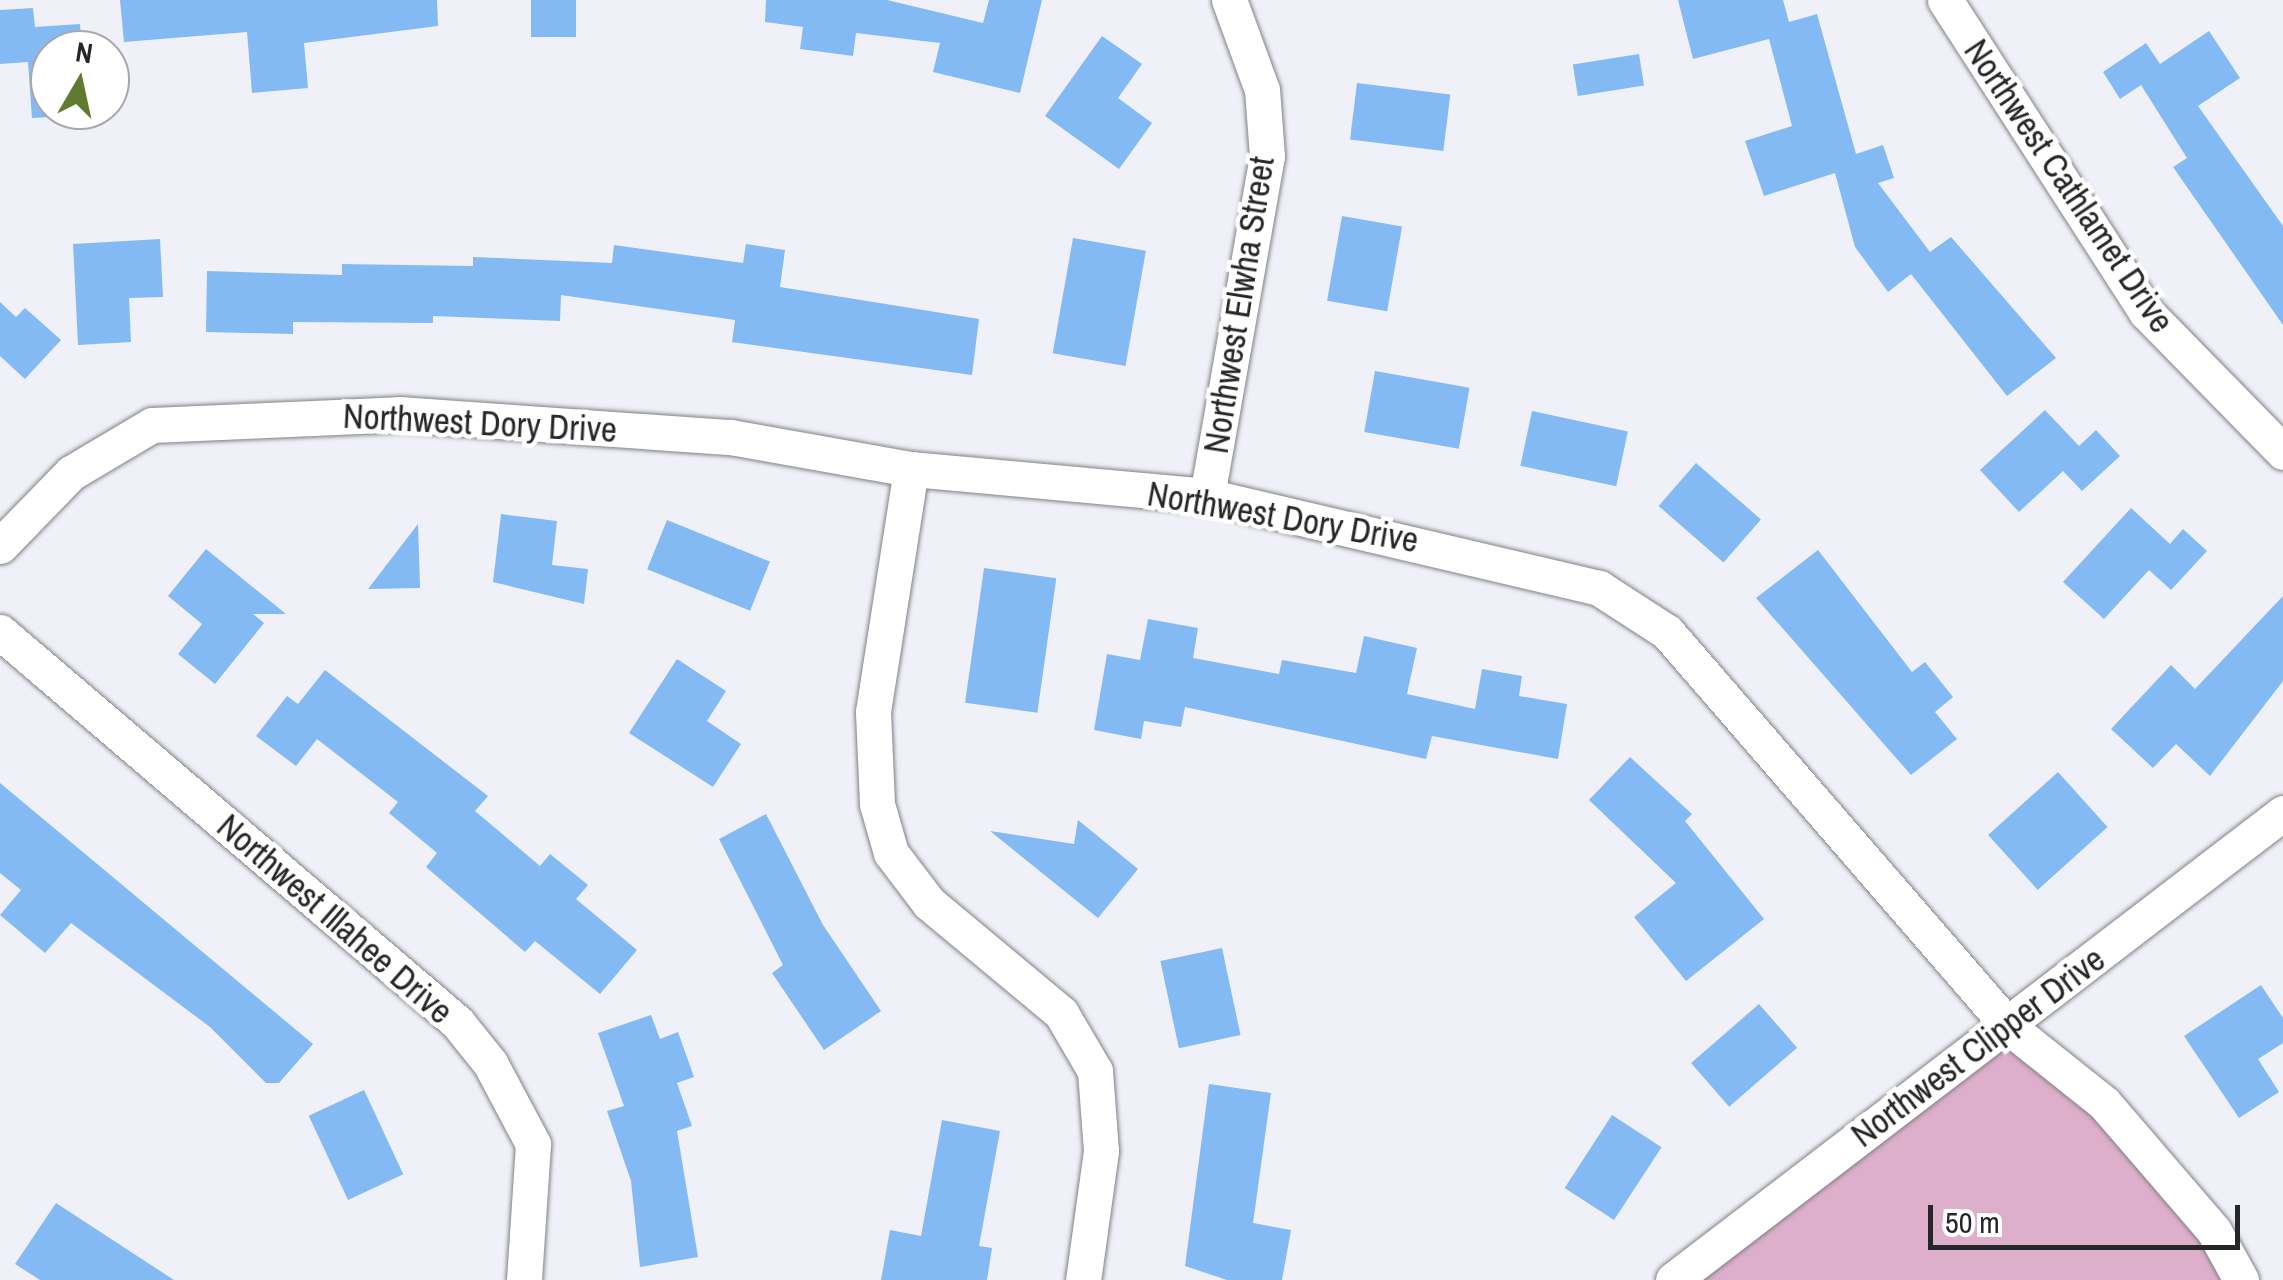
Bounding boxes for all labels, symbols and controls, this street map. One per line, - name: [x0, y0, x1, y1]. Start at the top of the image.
- north arrow: [30, 30, 130, 130]
- street label: Northwest Cathlamet Drive: [1955, 31, 2183, 341]
- text: N: [73, 32, 96, 72]
- street label: Northwest Elwha Street: [1195, 154, 1283, 456]
- street label: Northwest Dory Drive: [342, 395, 618, 451]
- street label: Northwest Dory Drive: [1144, 473, 1422, 561]
- street label: Northwest Illahee Drive: [209, 805, 461, 1033]
- street label: Northwest Clipper Drive: [1843, 938, 2113, 1156]
- scale bar: [1933, 1185, 2246, 1247]
- text: 50 m: [1945, 1202, 2000, 1242]

